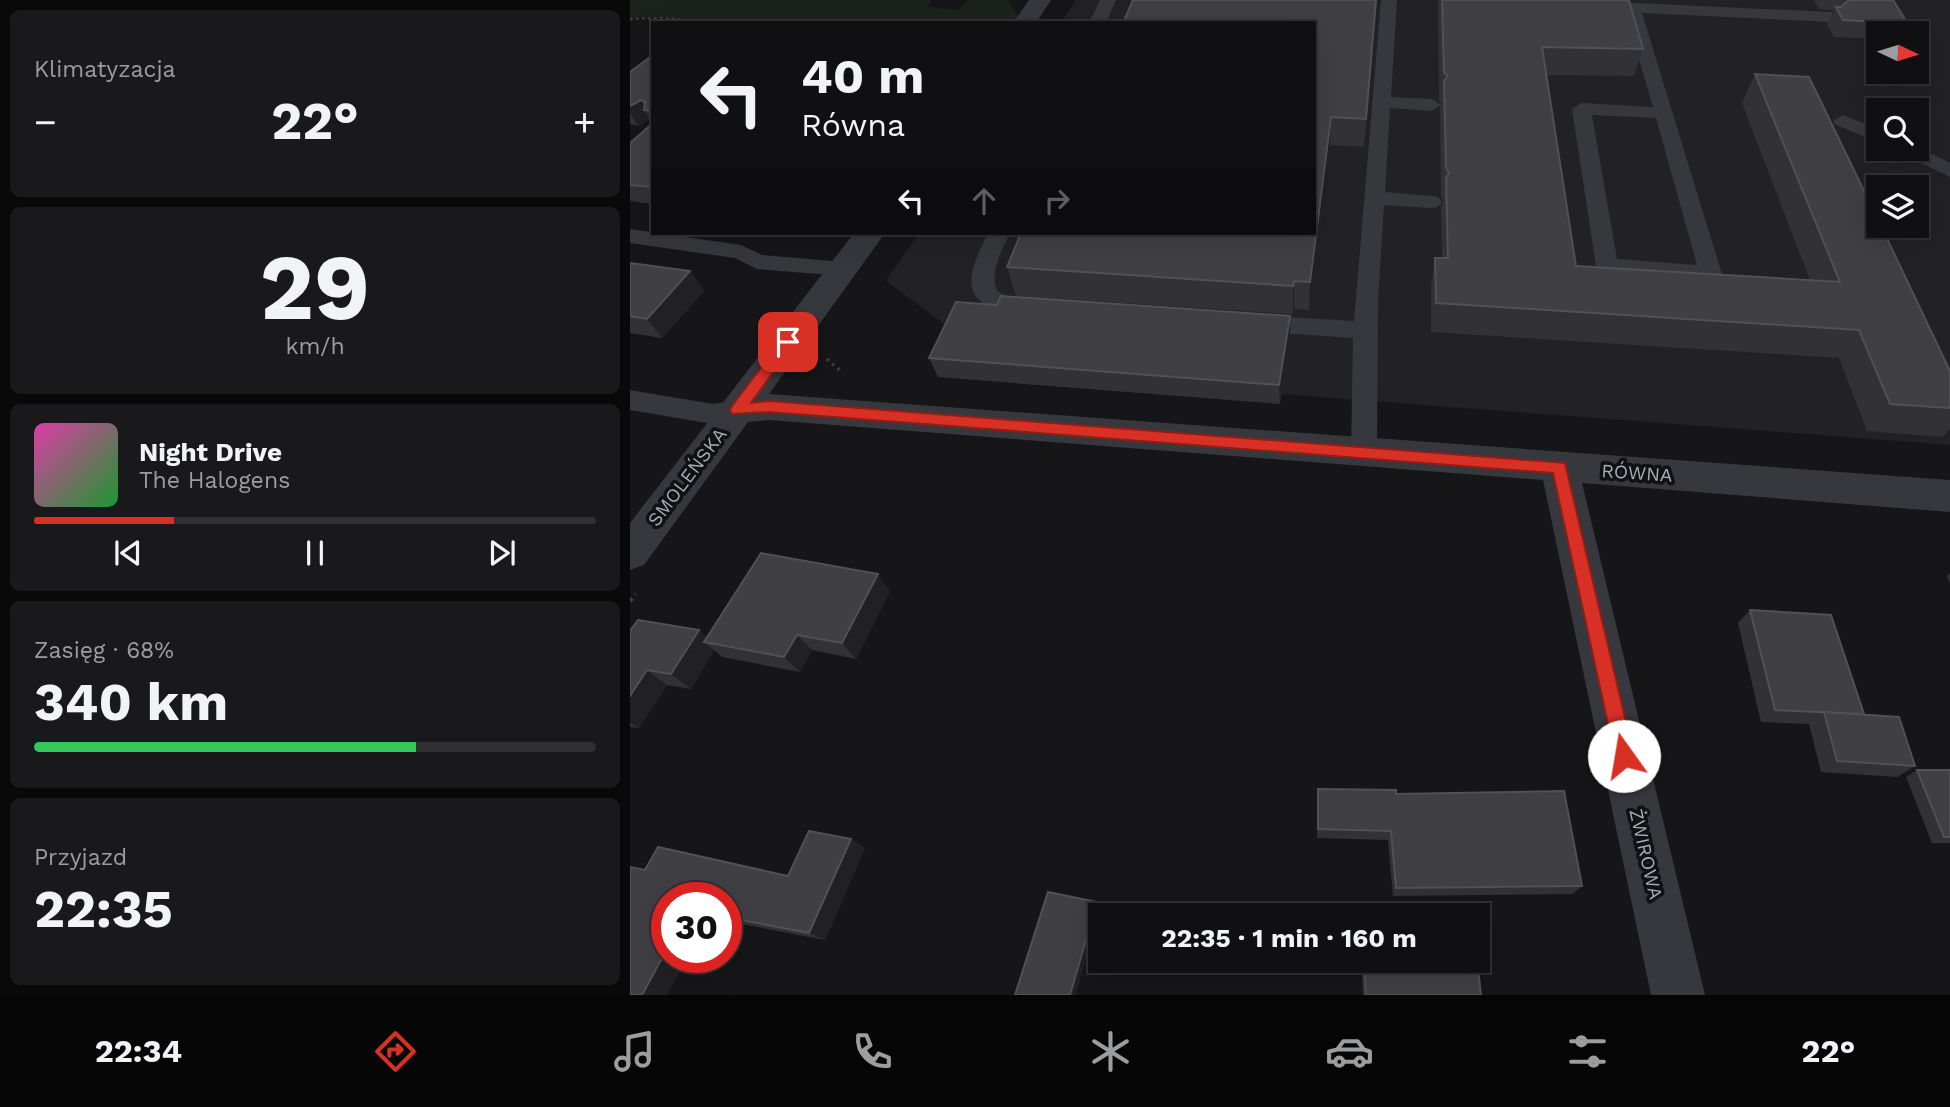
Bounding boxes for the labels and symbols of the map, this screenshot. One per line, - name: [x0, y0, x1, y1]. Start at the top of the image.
- north arrow: [1866, 21, 1928, 84]
- pin: [758, 312, 818, 372]
- street label: SMOLEŃSKA: [643, 423, 732, 531]
- street label: RÓWNA: [1601, 459, 1674, 487]
- position arrow: [1587, 719, 1661, 793]
- street label: ŻWIROWA: [1624, 806, 1668, 902]
- speed limit sign: 30: [651, 882, 742, 973]

